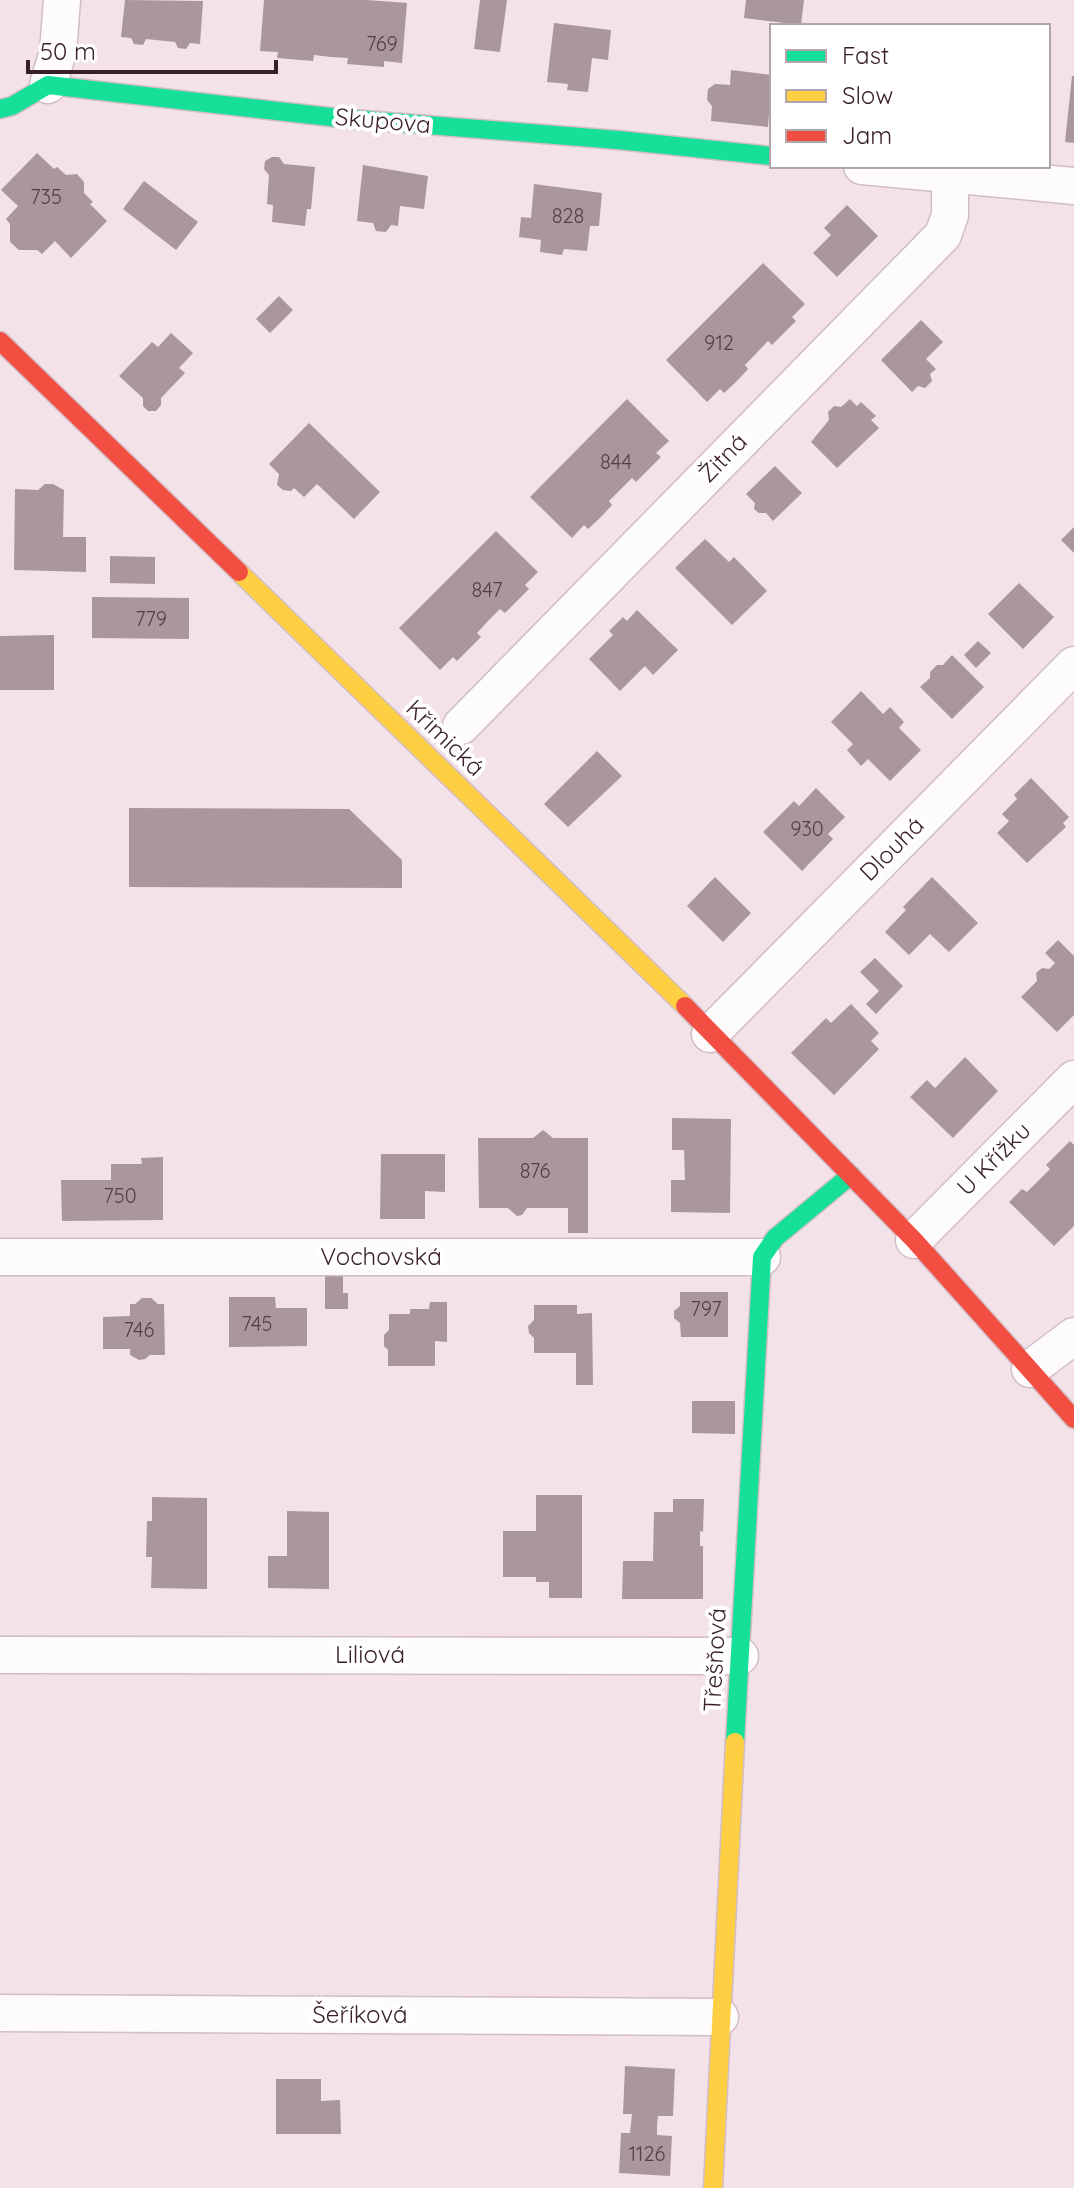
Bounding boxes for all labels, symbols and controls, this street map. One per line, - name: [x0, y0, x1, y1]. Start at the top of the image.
- scale bar: [28, 24, 276, 74]
- legend: [770, 24, 1050, 168]
- house number: 769: [366, 31, 398, 56]
- text: 50 m: [40, 36, 96, 66]
- text: Fast: [842, 40, 889, 70]
- text: Slow: [842, 80, 893, 110]
- street label: Skupova: [334, 101, 432, 139]
- text: Jam: [842, 120, 892, 150]
- house number: 735: [30, 184, 62, 209]
- house number: 828: [552, 203, 584, 228]
- house number: 912: [704, 330, 734, 355]
- street label: Žitná: [692, 426, 753, 488]
- house number: 844: [600, 449, 632, 474]
- house number: 847: [472, 577, 503, 602]
- house number: 779: [135, 606, 167, 631]
- street label: Křimická: [400, 693, 491, 782]
- street label: Dlouhá: [853, 810, 930, 887]
- house number: 930: [790, 816, 824, 841]
- street label: U Křížku: [950, 1115, 1036, 1201]
- house number: 876: [520, 1158, 551, 1183]
- house number: 750: [103, 1183, 137, 1208]
- street label: Vochovská: [320, 1241, 442, 1271]
- house number: 797: [690, 1296, 722, 1321]
- house number: 745: [241, 1311, 273, 1336]
- house number: 746: [124, 1317, 155, 1342]
- street label: Třešňová: [696, 1607, 732, 1713]
- street label: Liliová: [335, 1639, 405, 1669]
- street label: Šeříková: [312, 1999, 408, 2029]
- house number: 1126: [629, 2141, 666, 2166]

